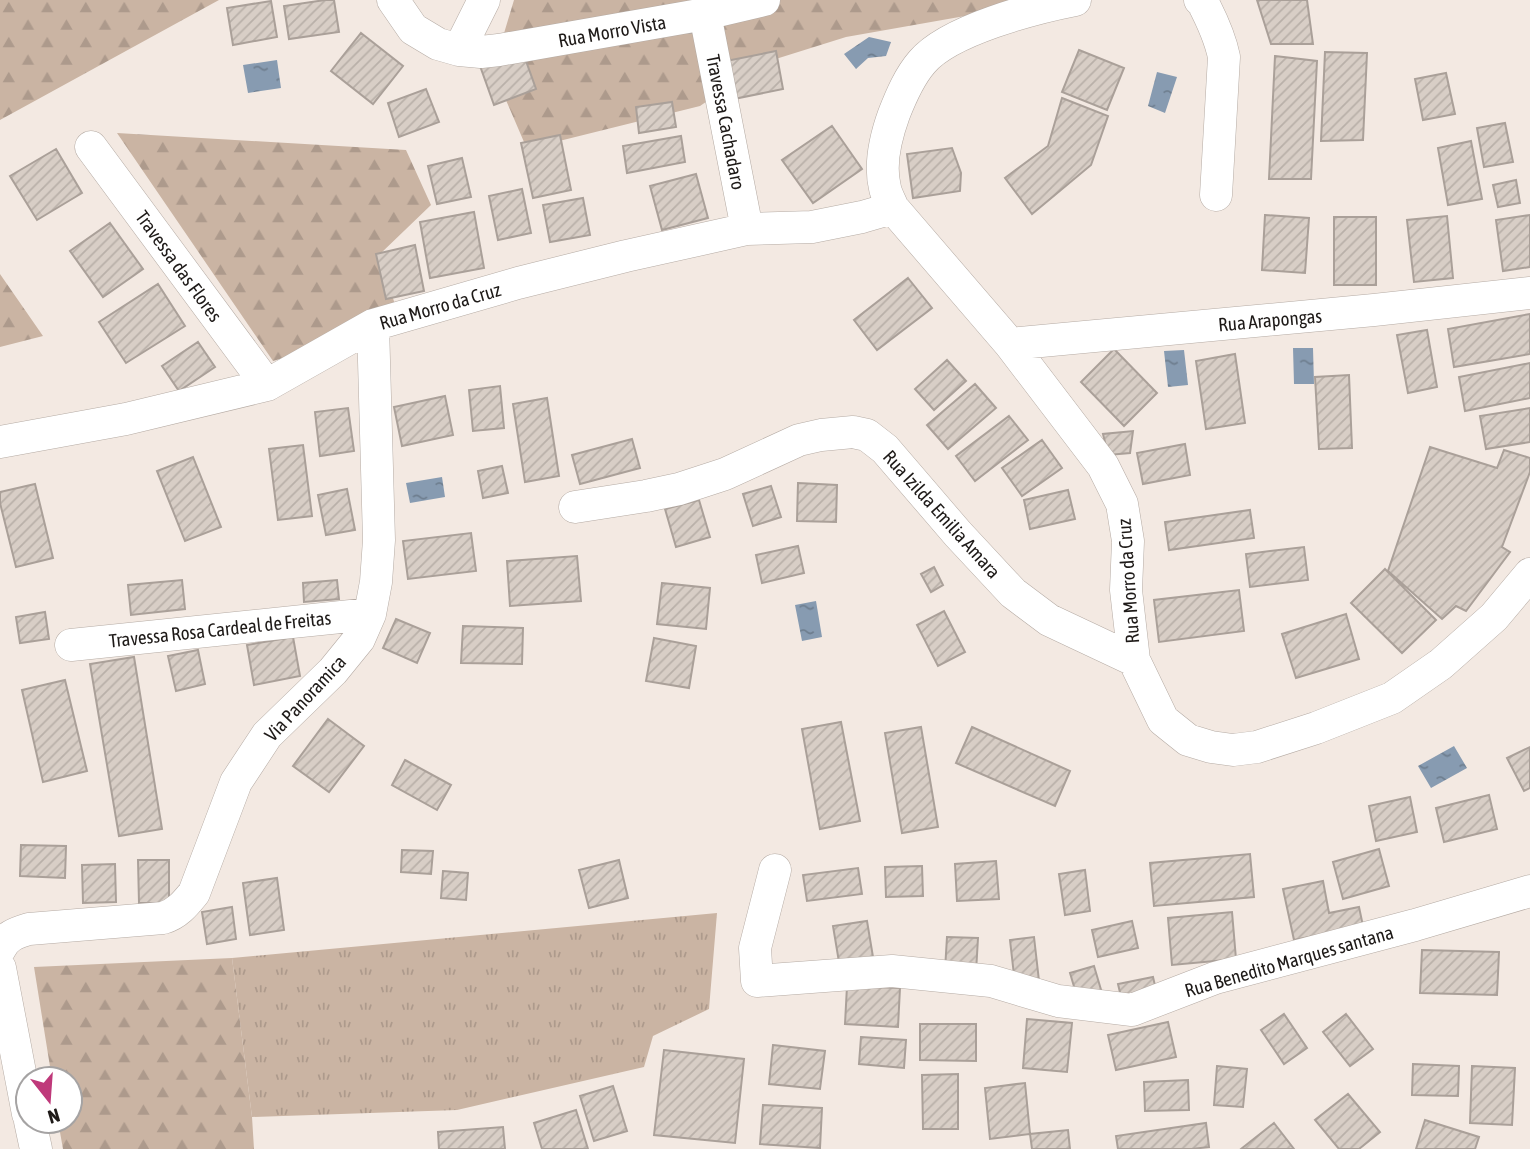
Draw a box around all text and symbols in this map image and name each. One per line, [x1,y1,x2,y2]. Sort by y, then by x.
street label: Rua Morro Vista [556,11,668,51]
street label: Travessa Cachadaro [702,53,750,192]
street label: Travessa das Flores [131,206,227,326]
street label: Rua Morro da Cruz [377,278,503,334]
street label: Rua Arapongas [1217,304,1323,335]
street label: Rua Izilda Emilia Amara [879,446,1005,582]
street label: Rua Morro da Cruz [1113,518,1143,644]
street label: Travessa Rosa Cardeal de Freitas [108,606,332,652]
street label: Via Panoramica [260,651,350,745]
street label: Rua Benedito Marques santana [1182,921,1396,1001]
north arrow [14,1065,84,1135]
text: N [45,1104,63,1128]

